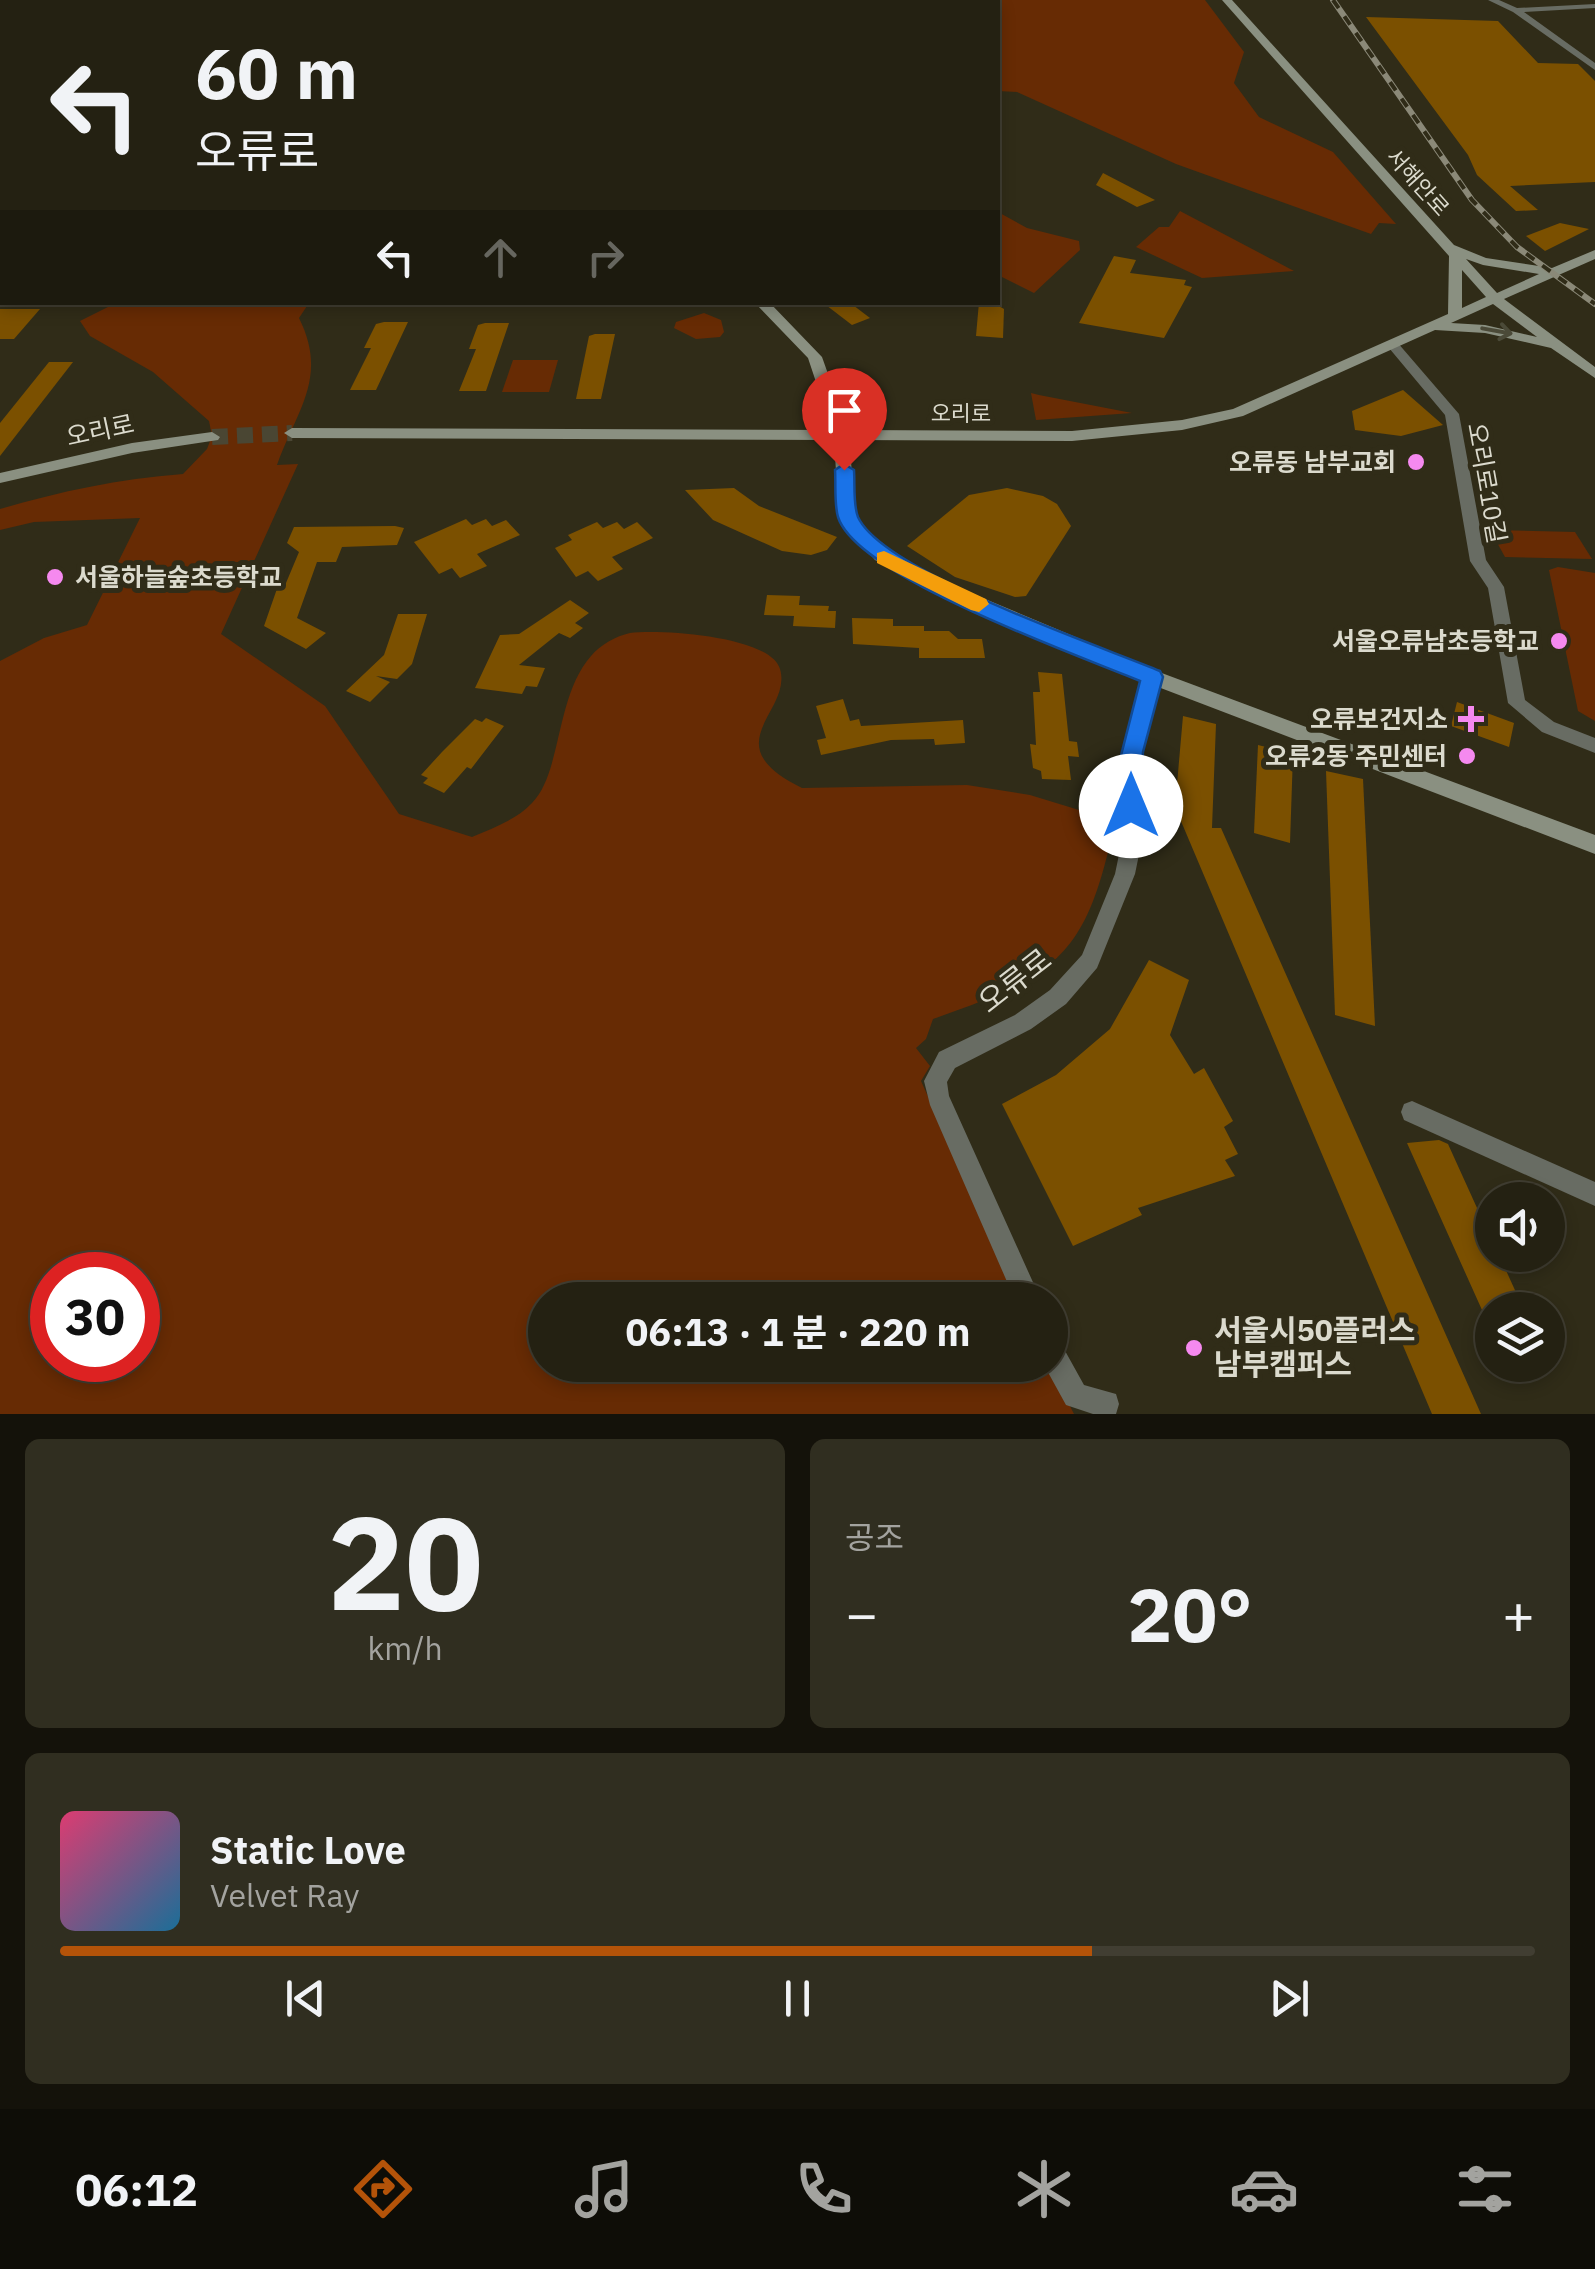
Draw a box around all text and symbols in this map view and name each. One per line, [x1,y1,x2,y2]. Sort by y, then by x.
text: 60 m [195,27,358,118]
icon: left [30,40,160,170]
text: 오류로 [195,121,319,179]
street label: 서해안로 [1381,142,1456,221]
icon: left [368,230,423,285]
icon: ahead [473,230,528,285]
icon: right [578,230,633,285]
one-way arrow [1481,322,1513,341]
pin [802,368,887,471]
icon: arrive [817,383,872,438]
street label: 오리로 [931,398,991,427]
street label: 오리로 [63,406,137,453]
street label: 오리로10길 [1461,420,1514,546]
place label: 오류동 남부교회 [1229,445,1396,478]
marker: 오류동 남부교회 [1405,451,1427,473]
place label: 서울하늘숲초등학교 [75,560,282,593]
marker: 서울하늘숲초등학교 [44,566,66,588]
place label: 서울오류남초등학교 [1332,624,1539,657]
marker: 서울오류남초등학교 [1548,630,1570,652]
place label: 오류보건지소 [1310,702,1448,735]
marker: 오류보건지소 [1458,706,1484,732]
place label: 오류2동 주민센터 [1265,739,1447,772]
marker: 오류2동 주민센터 [1456,745,1478,767]
position arrow [1079,754,1183,858]
street label: 오류로 [969,939,1059,1021]
map controls [1475,1182,1565,1382]
button: sound [1475,1182,1565,1272]
speed limit sign: 30 [30,1252,160,1382]
button: layers [1475,1292,1565,1382]
text: 06:13 · 1 분 · 220 m [626,1307,970,1356]
place label: 서울시50플러스 남부캠퍼스 [1214,1310,1416,1383]
marker: 서울시50플러스 남부캠퍼스 [1183,1337,1205,1359]
text: 20 [327,1477,483,1646]
text: 공조 [845,1516,904,1558]
text: 20° [1127,1565,1253,1663]
text: − [845,1578,878,1649]
text: + [1502,1578,1535,1649]
text: km/h [367,1627,443,1669]
text: Static Love [210,1825,406,1874]
text: Velvet Ray [210,1874,359,1916]
icon: previous [278,1971,333,2026]
icon: pause [770,1971,825,2026]
icon: next [1262,1971,1317,2026]
icon: directions [348,2154,418,2224]
icon: music [569,2154,639,2224]
icon: phone [789,2154,859,2224]
icon: climate [1009,2154,1079,2224]
icon: car [1229,2154,1299,2224]
icon: filters [1450,2154,1520,2224]
text: 06:12 [75,2160,198,2218]

